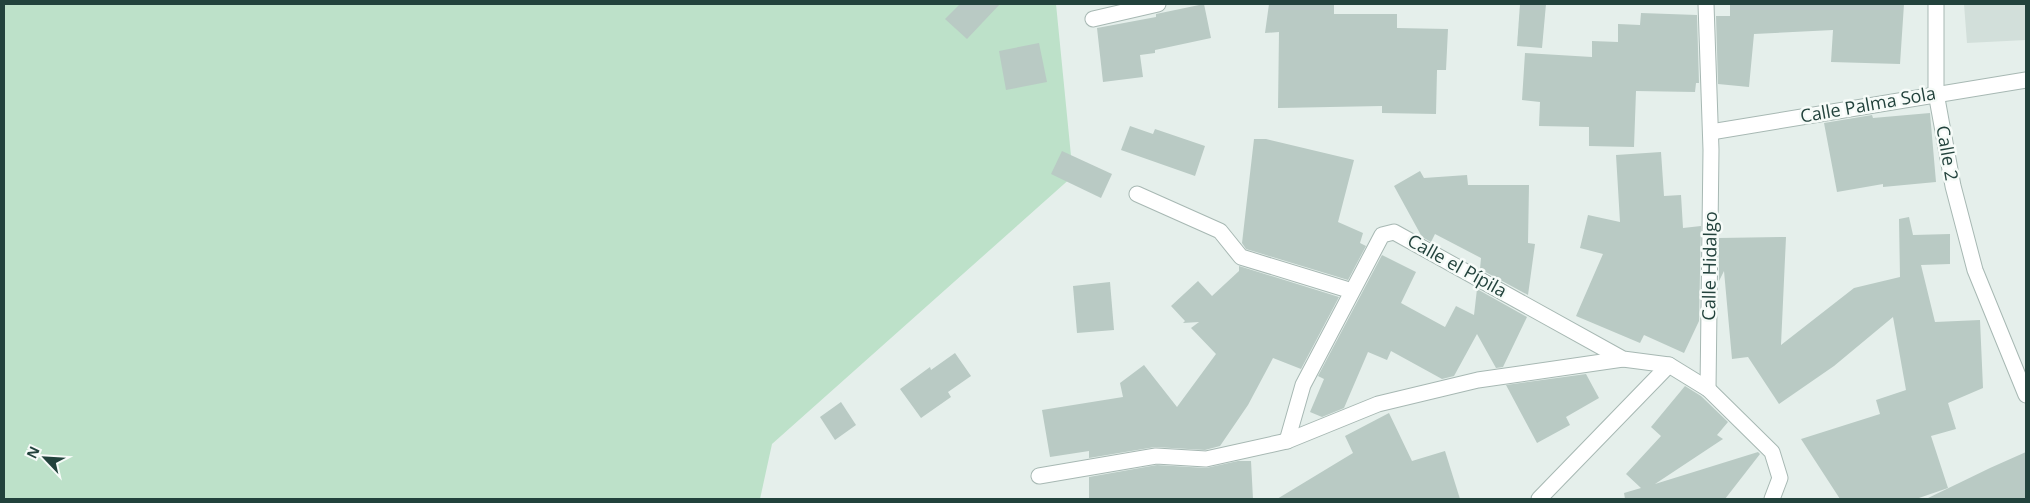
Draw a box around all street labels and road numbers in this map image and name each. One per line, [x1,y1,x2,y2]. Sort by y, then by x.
street label: Calle Palma Sola [1798,80,1937,128]
street label: Calle 2 [1931,123,1965,182]
street label: Calle Hidalgo [1696,211,1722,321]
street label: Calle el Pípila [1404,228,1511,302]

